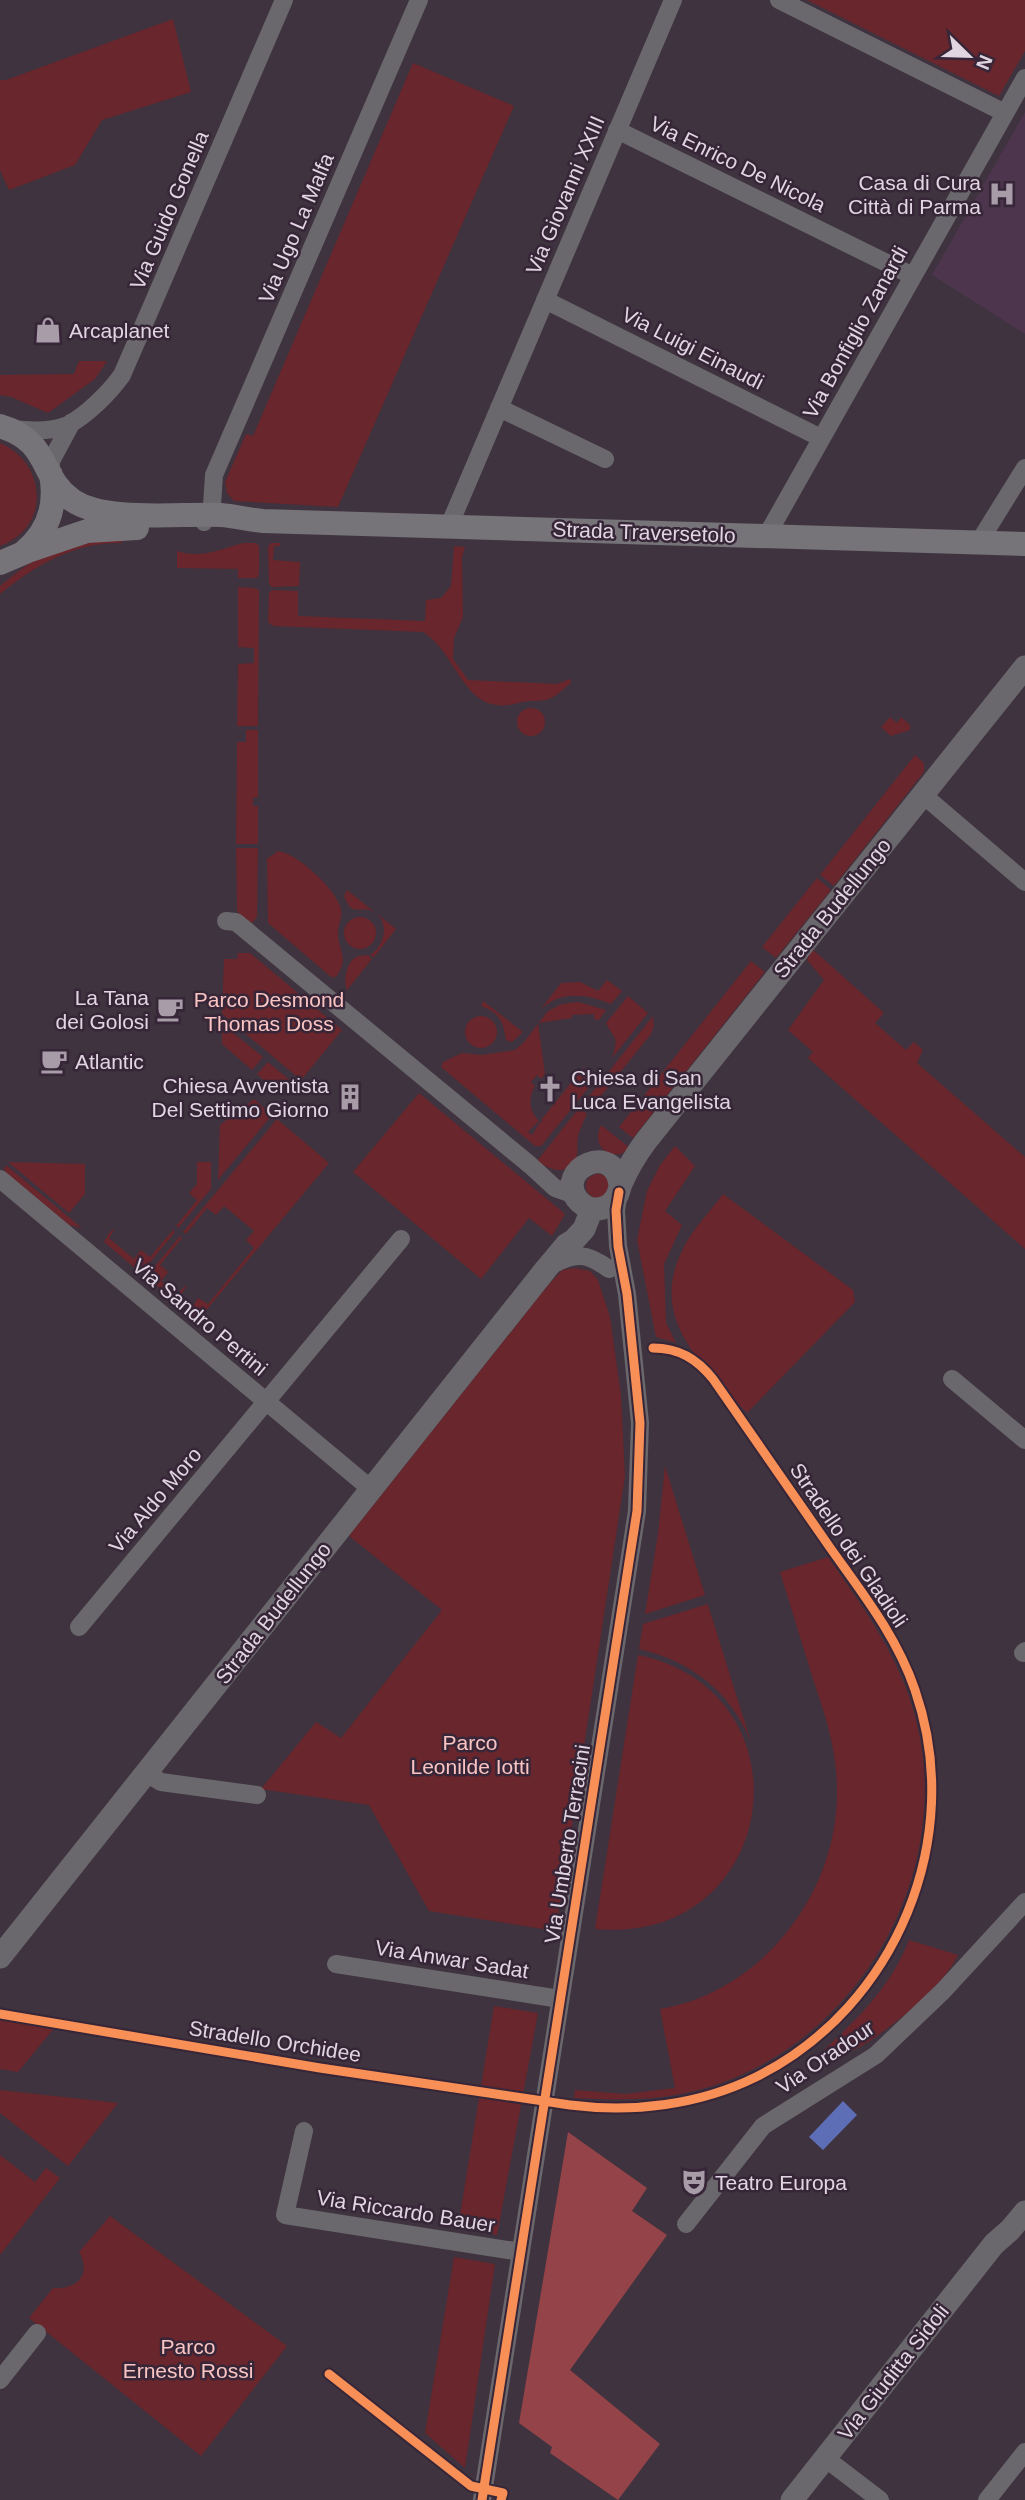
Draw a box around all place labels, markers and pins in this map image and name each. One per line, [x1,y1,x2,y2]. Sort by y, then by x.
place label: Casa di Cura Città di Parma [848,171,981,218]
hospital icon: Casa di Cura Città di Parma [987,179,1017,209]
shop icon: Arcaplanet [33,315,63,345]
place label: Arcaplanet [69,319,170,342]
place label: La Tana dei Golosi [56,986,149,1033]
cafe icon: La Tana dei Golosi [155,994,185,1024]
cafe icon: Atlantic [39,1046,69,1076]
place label: Atlantic [75,1050,144,1073]
place label: Chiesa di San Luca Evangelista [571,1066,731,1113]
place label: Chiesa Avventista Del Settimo Giorno [152,1074,329,1121]
church icon: Chiesa di San Luca Evangelista [535,1074,565,1104]
building icon: Chiesa Avventista Del Settimo Giorno [335,1082,365,1112]
theatre icon: Teatro Europa [679,2167,709,2197]
place label: Teatro Europa [715,2171,847,2194]

